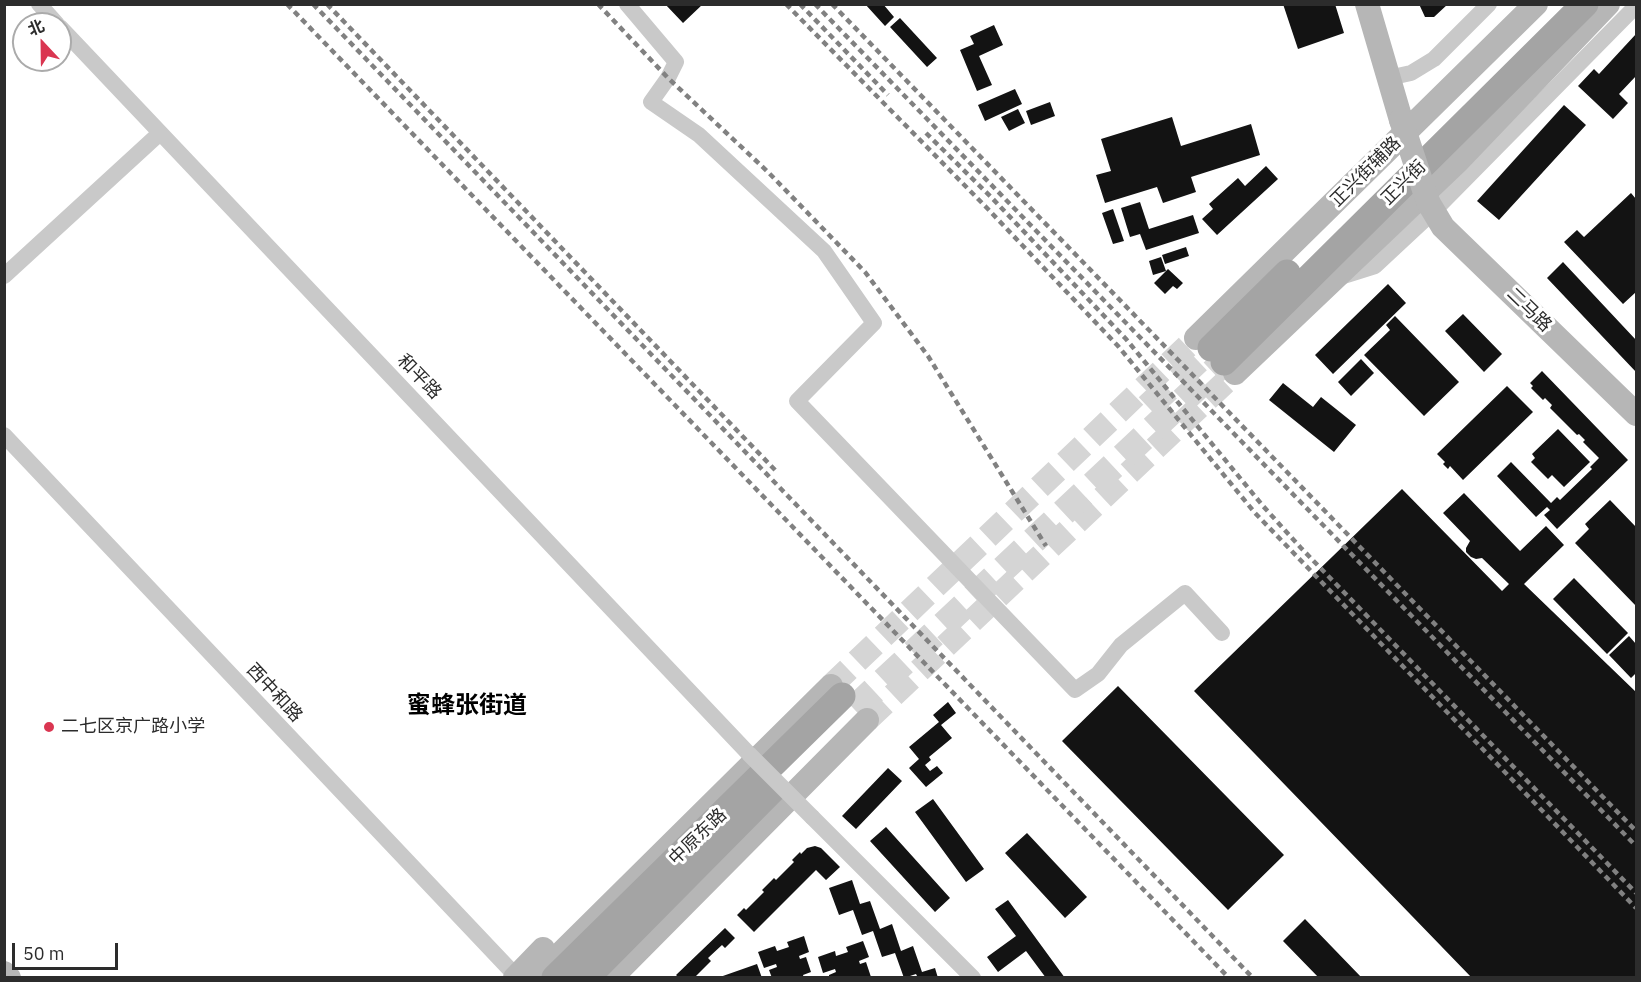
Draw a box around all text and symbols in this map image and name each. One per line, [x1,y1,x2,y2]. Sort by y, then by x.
north arrow [12,12,72,72]
text: 北 [25,15,47,39]
street label: 正兴街辅路 [1327,133,1405,211]
street label: 正兴街 [1377,156,1431,210]
street label: 二马路 [1502,283,1556,337]
street label: 和平路 [392,350,446,404]
street label: 西中和路 [242,659,306,727]
district label: 蜜蜂张街道 [407,692,527,720]
place label: 二七区京广路小学 [61,716,205,738]
marker: 二七区京广路小学 [42,720,56,734]
street label: 中原东路 [665,804,731,870]
scale bar [15,931,122,969]
text: 50 m [23,942,65,965]

